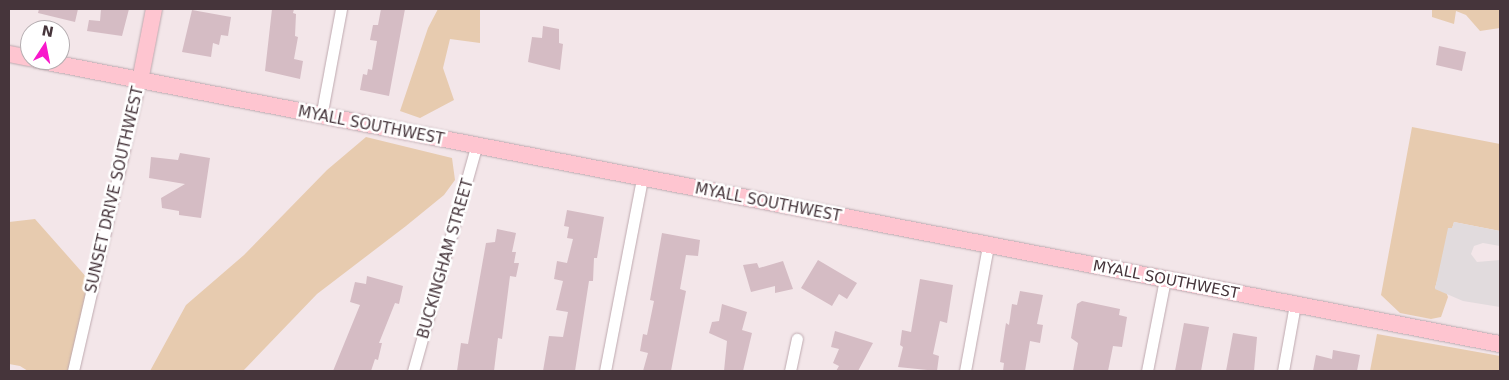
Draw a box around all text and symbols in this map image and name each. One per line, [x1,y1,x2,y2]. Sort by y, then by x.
north arrow [20,20,70,70]
text: N [40,22,55,40]
street label: SUNSET DRIVE SOUTHWEST [82,85,148,295]
street label: MYALL SOUTHWEST [296,103,446,149]
street label: BUCKINGHAM STREET [415,177,477,341]
street label: MYALL SOUTHWEST [693,180,843,226]
street label: MYALL SOUTHWEST [1091,257,1241,303]

